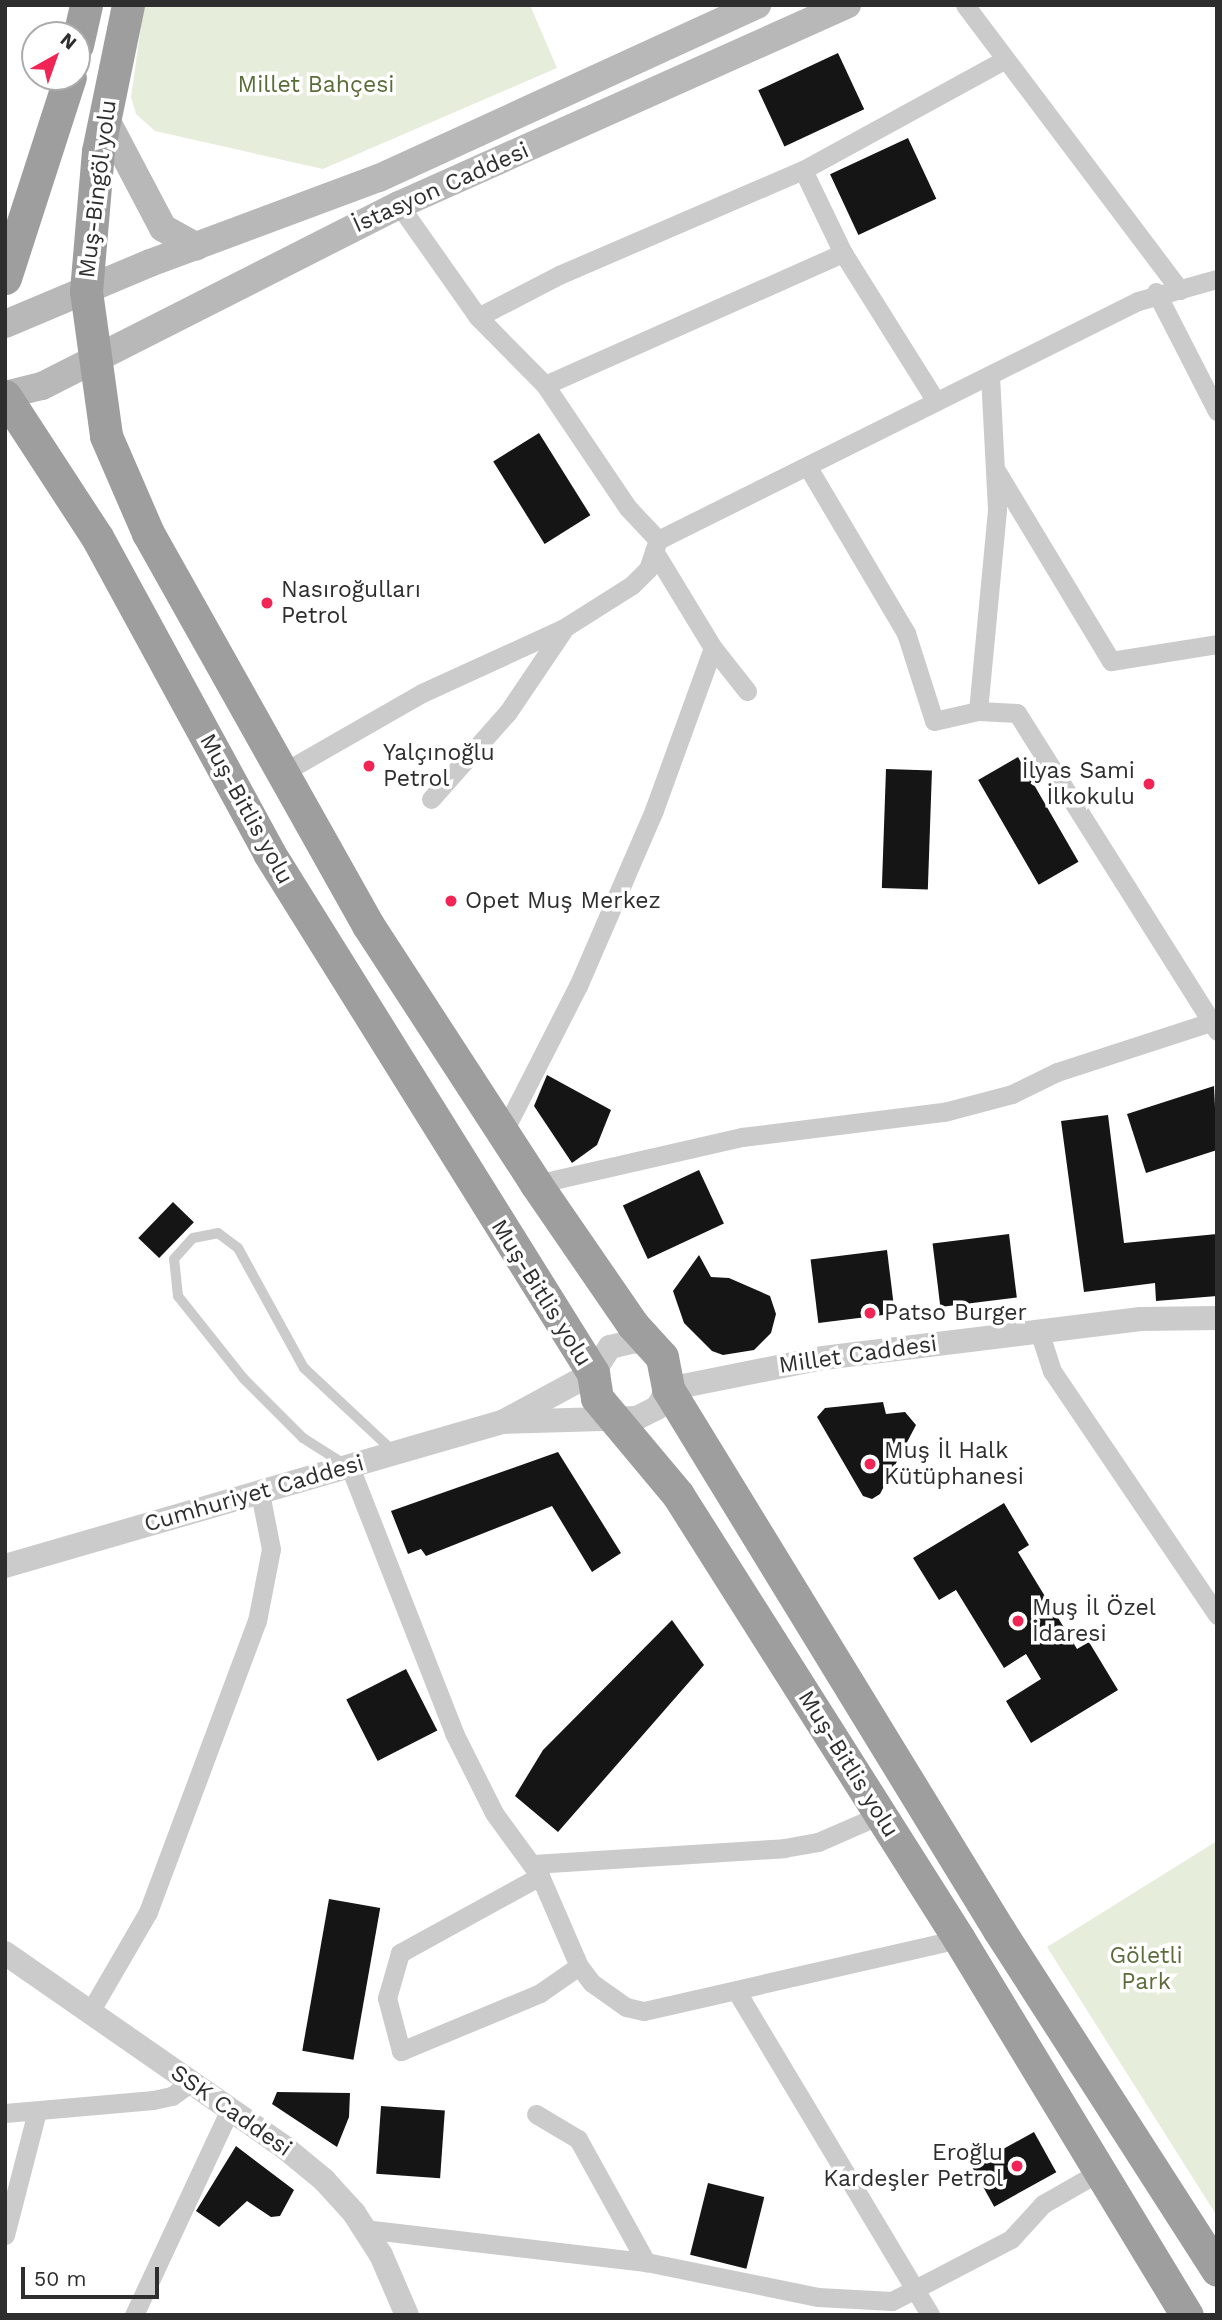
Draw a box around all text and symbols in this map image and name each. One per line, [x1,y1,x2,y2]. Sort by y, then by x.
north arrow [21,21,91,91]
text: N [56,28,81,54]
park label: Millet Bahçesi [238,71,394,99]
street label: Muş-Bingöl yolu [73,98,123,280]
street label: İstasyon Caddesi [349,137,533,239]
place label: Nasıroğulları Petrol [281,576,421,630]
marker: Nasıroğulları Petrol [259,595,275,611]
street label: Muş-Bitlis yolu [193,729,299,889]
place label: Yalçınoğlu Petrol [383,739,495,793]
place label: İlyas Sami İlkokulu [1022,757,1135,811]
marker: Yalçınoğlu Petrol [361,758,377,774]
marker: İlyas Sami İlkokulu [1141,776,1157,792]
place label: Opet Muş Merkez [465,887,661,915]
marker: Opet Muş Merkez [443,893,459,909]
street label: Muş-Bitlis yolu [485,1214,597,1372]
place label: Patso Burger [884,1299,1027,1327]
marker: Patso Burger [862,1305,878,1321]
street label: Millet Caddesi [777,1330,939,1380]
place label: Muş İl Halk Kütüphanesi [884,1437,1024,1491]
street label: Cumhuriyet Caddesi [141,1449,367,1539]
marker: Muş İl Halk Kütüphanesi [862,1456,878,1472]
place label: Muş İl Özel İdaresi [1032,1594,1157,1648]
marker: Muş İl Özel İdaresi [1010,1613,1026,1629]
street label: Muş-Bitlis yolu [792,1685,904,1843]
park label: Göletli Park [1109,1942,1183,1996]
street label: SSK Caddesi [165,2059,297,2163]
place label: Eroğlu Kardeşler Petrol [823,2139,1003,2193]
marker: Eroğlu Kardeşler Petrol [1009,2158,1025,2174]
scale bar [24,2254,163,2298]
text: 50 m [34,2266,86,2291]

